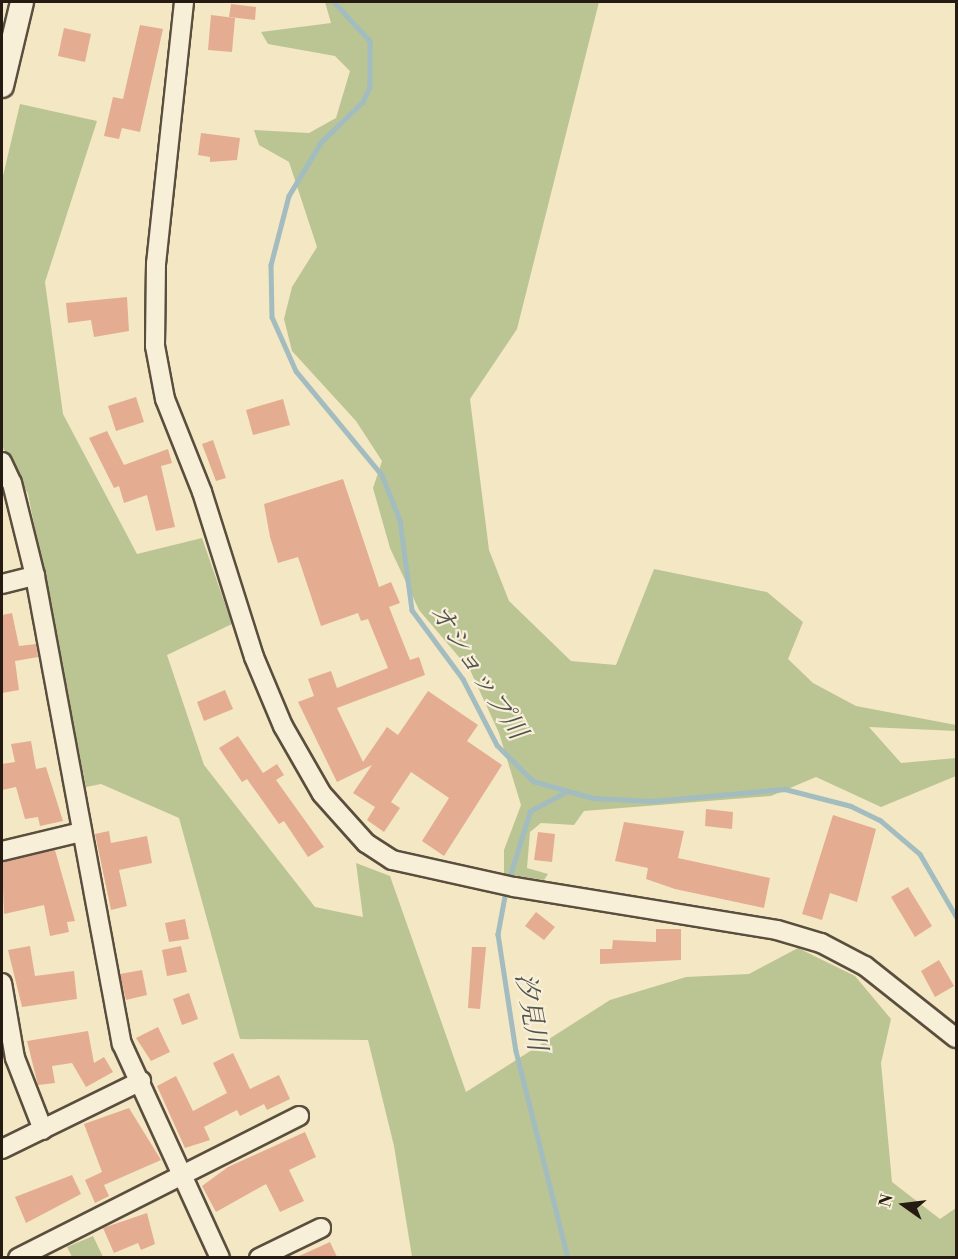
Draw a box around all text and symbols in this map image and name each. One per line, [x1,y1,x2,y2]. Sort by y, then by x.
water label: オショップ川 [421,598,533,746]
water label: 汐見川 [508,971,552,1053]
north arrow [874,1175,934,1235]
text: N [875,1192,898,1209]

